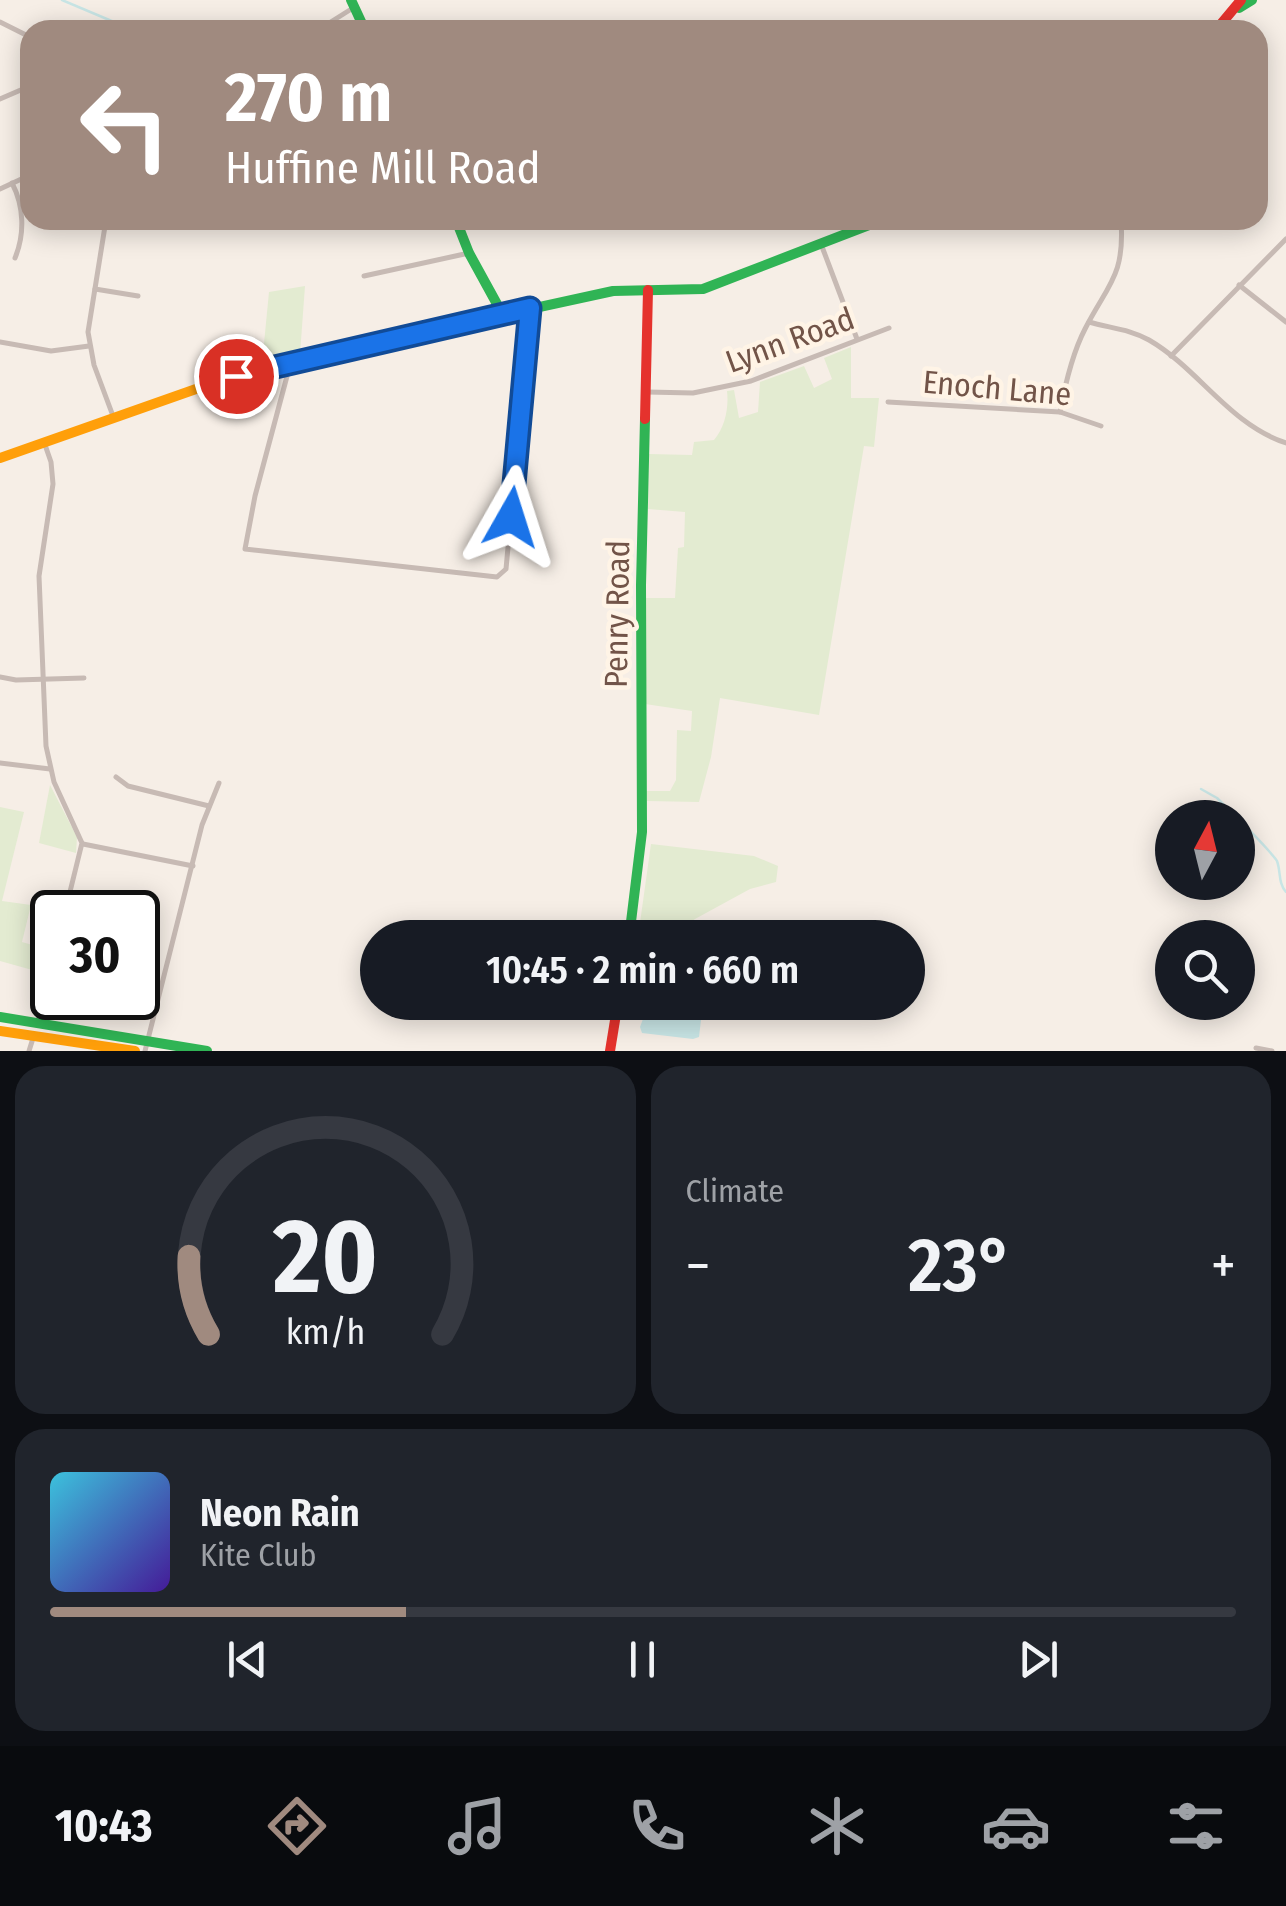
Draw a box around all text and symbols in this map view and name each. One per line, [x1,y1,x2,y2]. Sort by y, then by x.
text: 270 m [225,56,392,140]
icon: left [60,60,190,190]
text: Huffine Mill Road [225,141,541,195]
street label: Lynn Road [721,299,859,381]
pin [194,334,279,419]
icon: arrive [209,349,264,404]
street label: Enoch Lane [921,363,1073,413]
position arrow [459,465,563,569]
street label: Penry Road [597,540,637,688]
north arrow [1155,800,1255,900]
map controls [1155,800,1255,1020]
speed limit sign: 30 [30,890,160,1020]
button: search [1155,920,1255,1020]
text: 10:45 · 2 min · 660 m [486,947,799,993]
text: Climate [686,1172,784,1210]
text: 20 [272,1195,378,1320]
text: 23° [908,1221,1013,1311]
text: − [686,1233,710,1299]
text: + [1211,1233,1236,1299]
text: km/h [285,1311,365,1353]
text: Neon Rain [200,1490,360,1536]
text: Kite Club [200,1536,316,1574]
icon: previous [220,1632,275,1687]
icon: pause [615,1632,670,1687]
icon: next [1011,1632,1066,1687]
icon: directions [262,1791,332,1861]
icon: music [442,1791,512,1861]
icon: phone [622,1791,692,1861]
icon: climate [802,1791,872,1861]
icon: car [981,1791,1051,1861]
icon: filters [1161,1791,1231,1861]
text: 10:43 [55,1799,152,1853]

